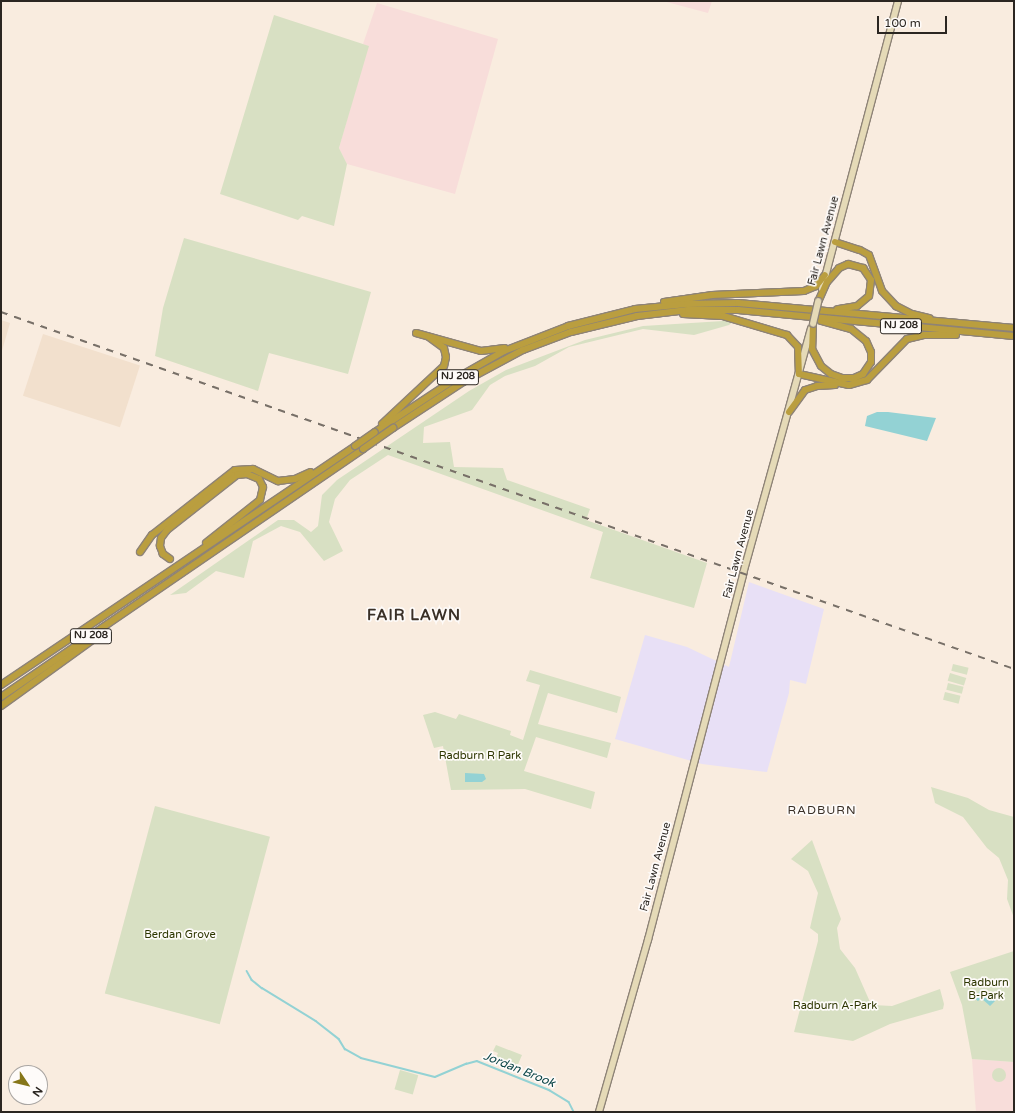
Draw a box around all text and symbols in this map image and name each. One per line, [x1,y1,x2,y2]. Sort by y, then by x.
scale bar [879,8,949,34]
text: 100 m [884,16,921,30]
street label: Fair Lawn Avenue [806,195,842,287]
road number: NJ 208 [879,318,923,334]
road number: NJ 208 [436,369,480,385]
street label: Fair Lawn Avenue [721,508,757,600]
district label: FAIR LAWN [367,607,461,625]
road number: NJ 208 [69,628,113,644]
park label: Radburn R Park [439,749,521,763]
district label: RADBURN [787,804,857,818]
street label: Fair Lawn Avenue [638,821,674,913]
park label: Berdan Grove [144,928,216,942]
park label: Radburn B-Park [963,977,1009,1003]
park label: Radburn A-Park [793,999,877,1013]
water label: Jordan Brook [481,1049,557,1091]
north arrow [8,1065,48,1105]
text: N [30,1084,45,1099]

